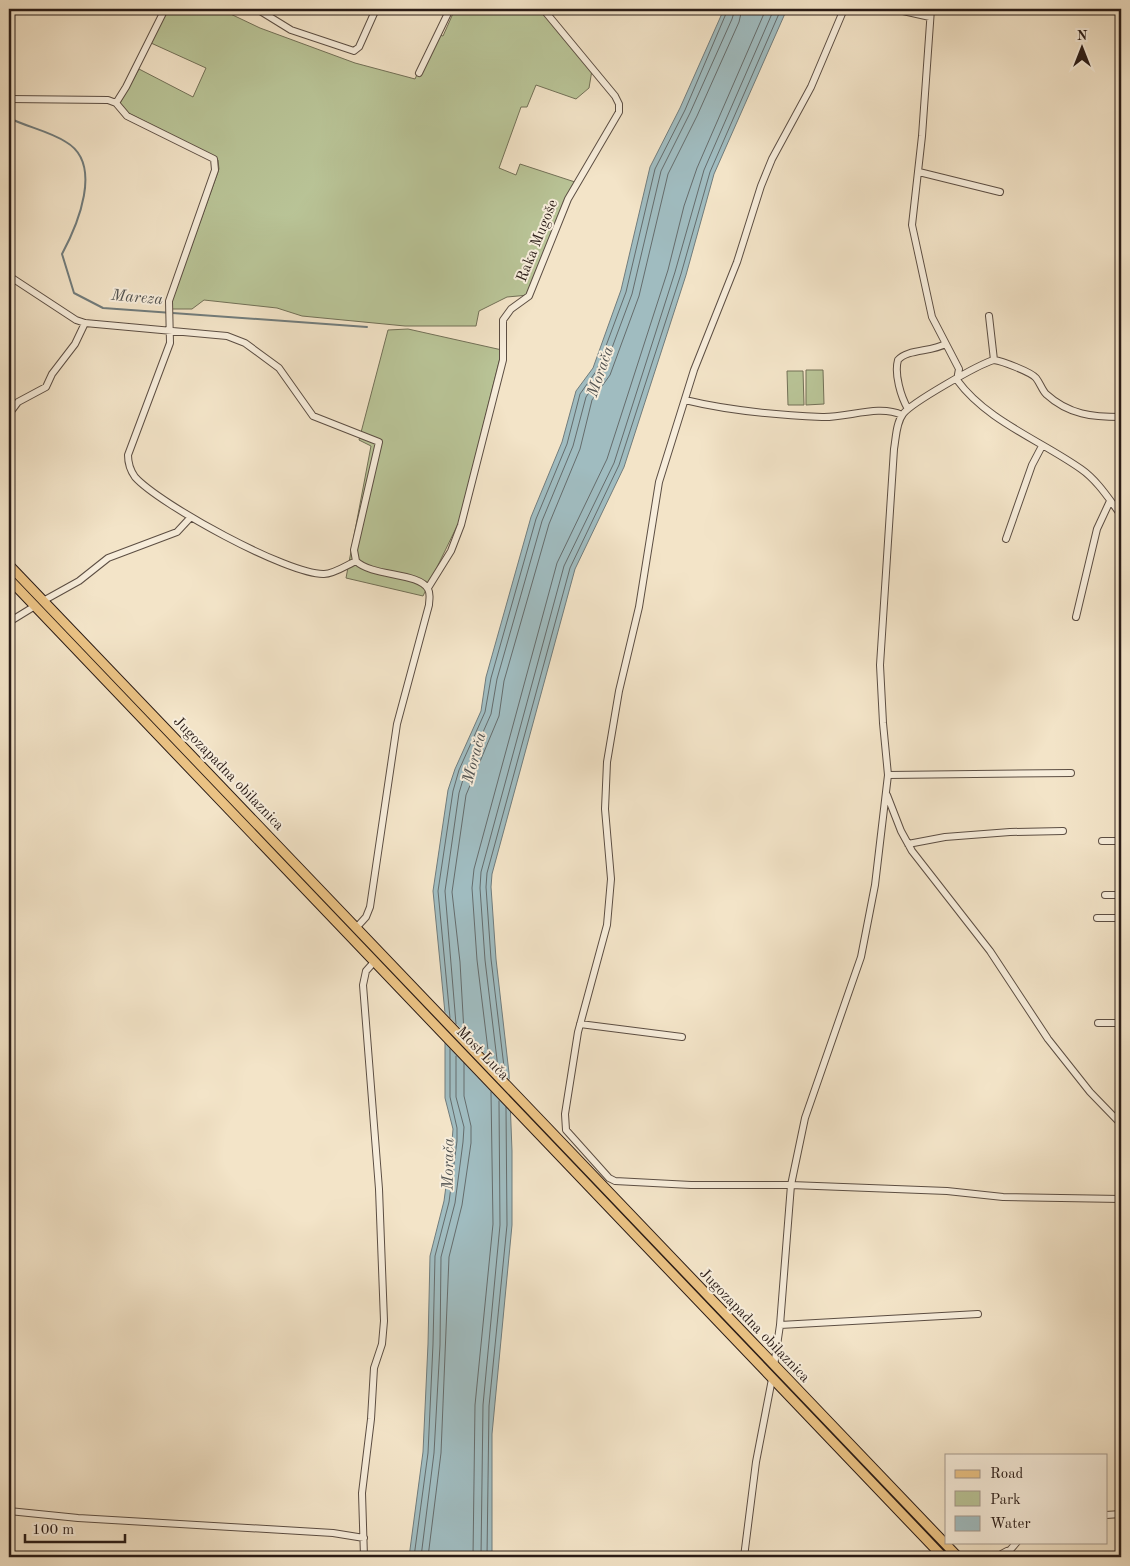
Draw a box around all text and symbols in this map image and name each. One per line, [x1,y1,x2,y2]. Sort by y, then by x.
north arrow [1058,22,1108,72]
text: N [1077,29,1088,43]
street label: Raka Mugoše [515,198,561,284]
water label: Mareza [109,288,164,308]
water label: Morača [585,344,617,400]
street label: Jugozapadna obilaznica [170,714,286,834]
water label: Morača [460,730,490,786]
street label: Most Luča [453,1024,511,1084]
water label: Morača [441,1137,457,1191]
street label: Jugozapadna obilaznica [696,1266,812,1386]
legend [945,1454,1108,1544]
text: Road [990,1467,1024,1482]
text: Park [990,1493,1021,1508]
scale bar [25,1511,125,1543]
text: Water [990,1517,1031,1532]
text: 100 m [32,1523,74,1538]

